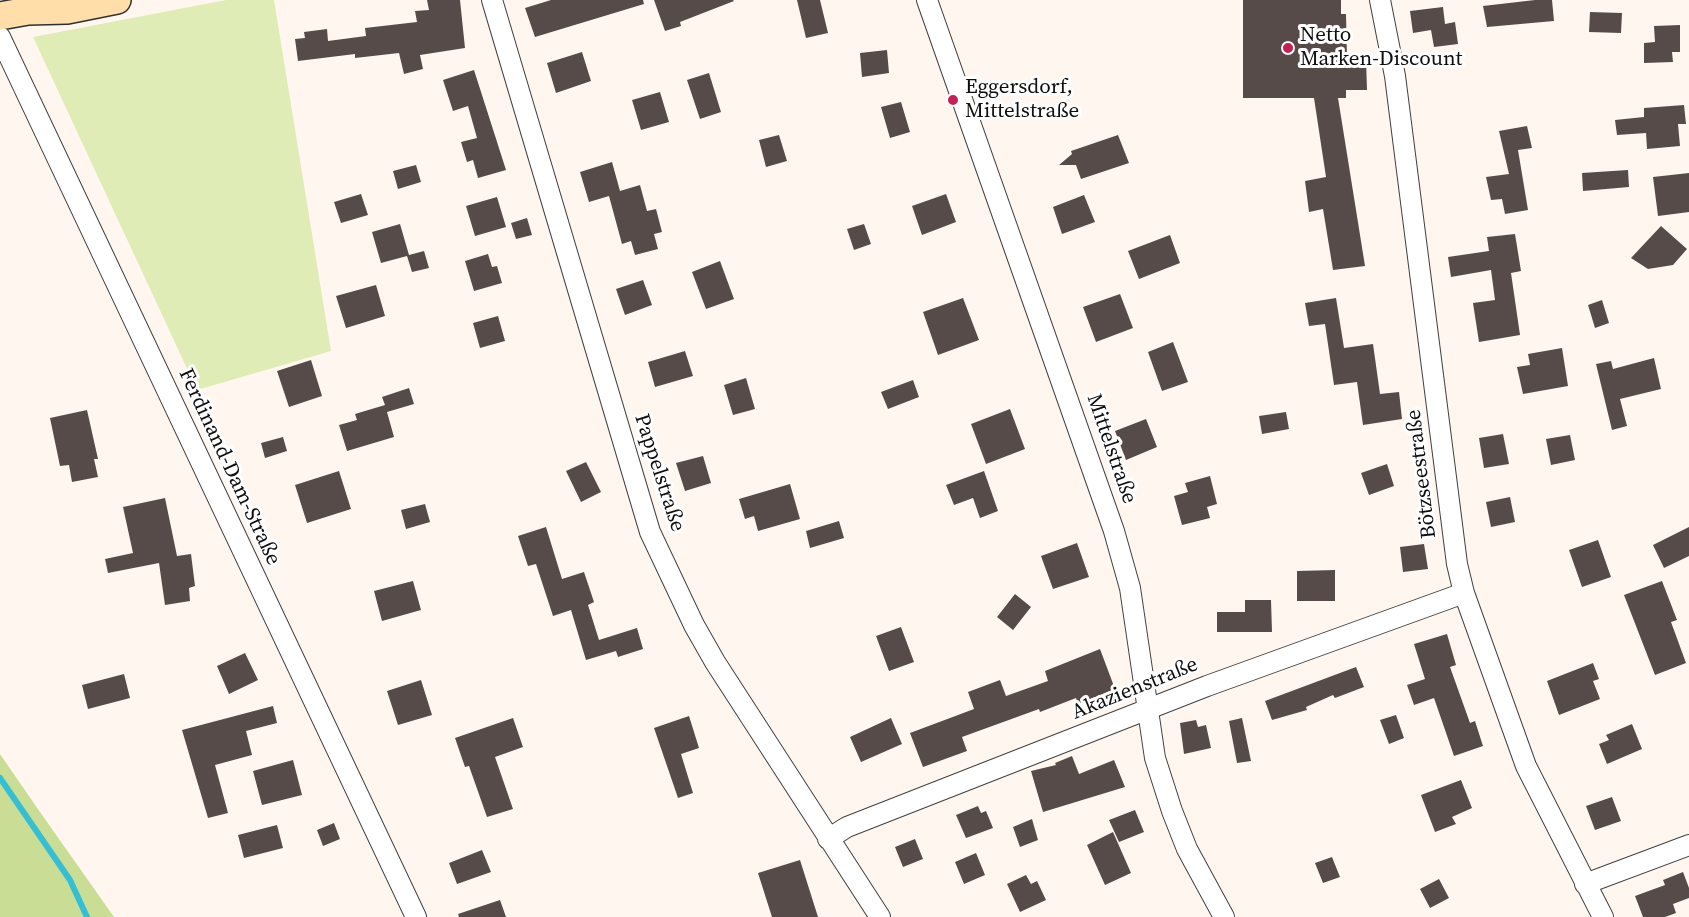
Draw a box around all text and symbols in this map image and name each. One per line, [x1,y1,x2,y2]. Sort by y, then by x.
place label: Netto Marken-Discount [1300,23,1462,73]
marker: Netto Marken-Discount [1281,41,1295,55]
place label: Eggersdorf, Mittelstraße [965,75,1079,125]
marker: Eggersdorf, Mittelstraße [946,93,960,107]
street label: Ferdinand-Dam-Straße [172,365,286,569]
street label: Mittelstraße [1080,391,1142,507]
street label: Bötzseestraße [1402,408,1442,540]
street label: Pappelstraße [628,411,690,535]
street label: Akazienstraße [1068,652,1202,726]

